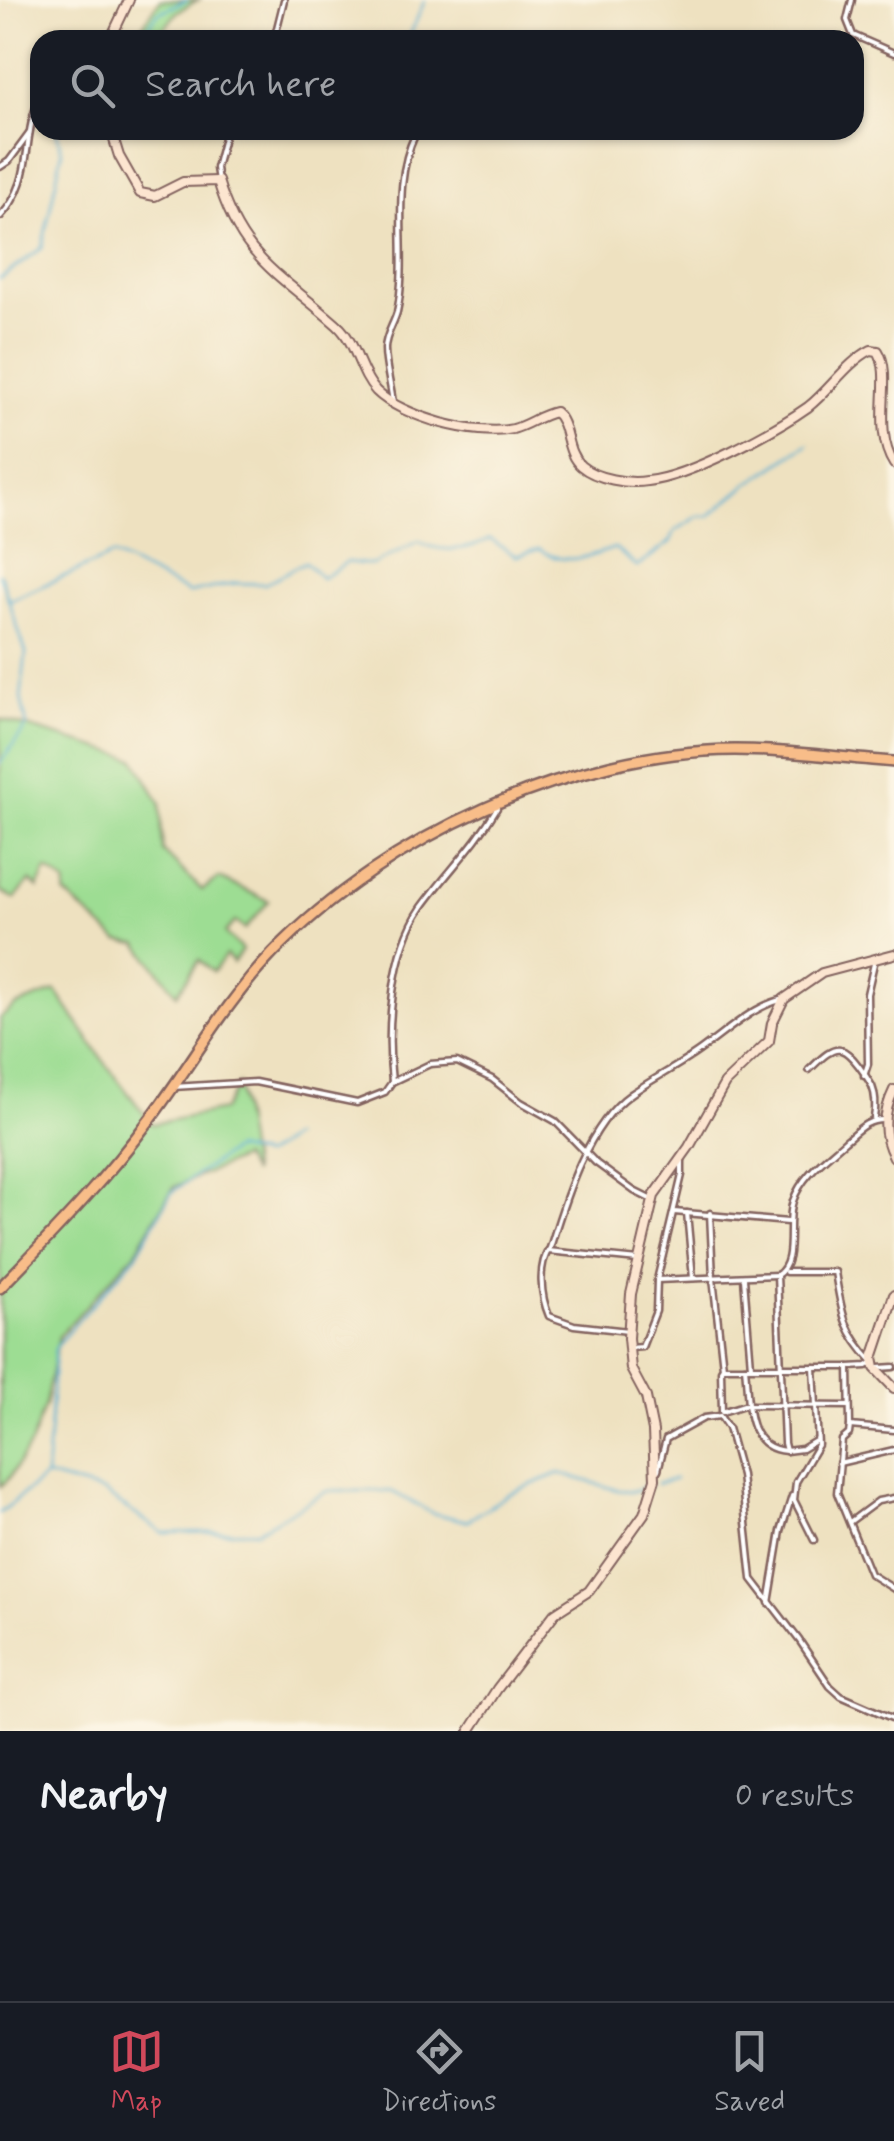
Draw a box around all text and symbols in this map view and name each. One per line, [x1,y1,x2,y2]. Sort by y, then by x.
search box [30,30,864,140]
icon: search [65,58,120,113]
text: Search here [145,61,336,110]
text: Nearby [40,1769,168,1824]
text: 0 results [735,1775,854,1817]
tab: Map [109,2024,164,2121]
tab: Directions [382,2024,497,2121]
tab: Saved [714,2024,785,2121]

